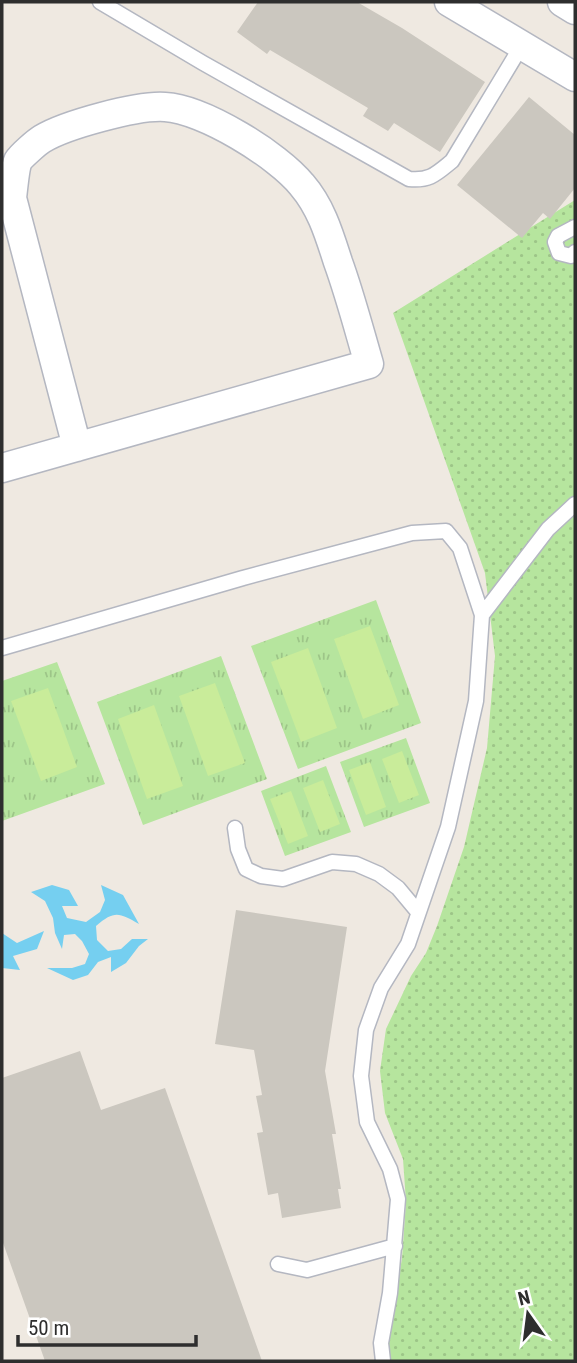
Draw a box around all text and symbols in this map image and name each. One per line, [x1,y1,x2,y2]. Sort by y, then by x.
north arrow [493,1279,563,1349]
text: N [516,1285,532,1311]
scale bar [18,1304,196,1348]
text: 50 m [28,1316,69,1340]

